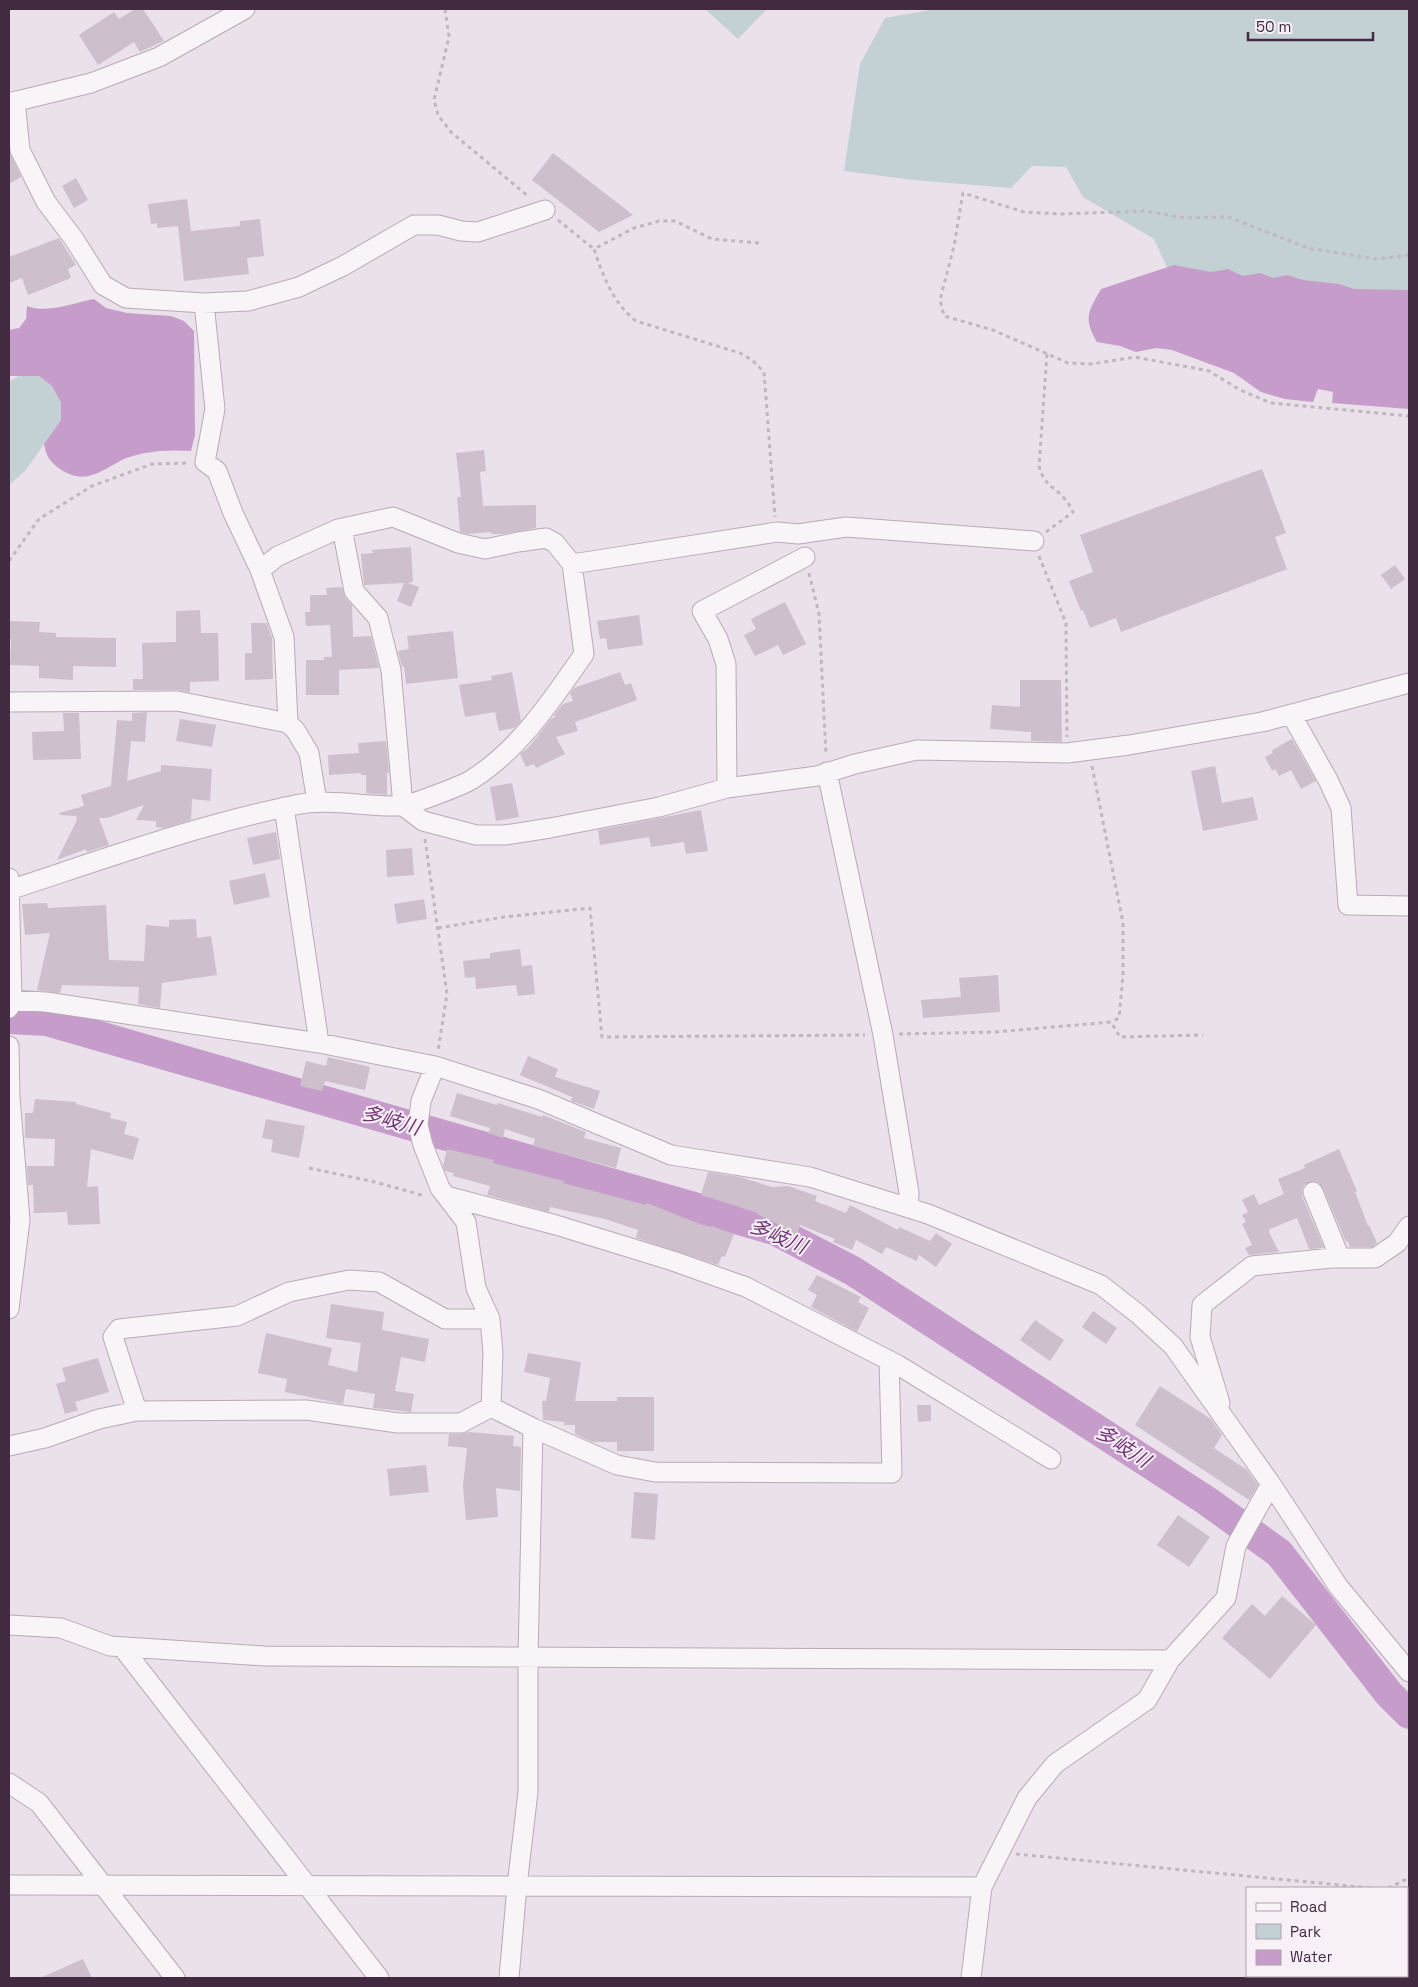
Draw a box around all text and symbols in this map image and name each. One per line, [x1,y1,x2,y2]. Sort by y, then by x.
scale bar [1248,10,1373,42]
text: 50 m [1256,17,1291,36]
water label: 多岐川 [359,1099,425,1141]
water label: 多岐川 [745,1212,813,1260]
water label: 多岐川 [1091,1419,1157,1474]
legend [1246,1887,1408,1977]
text: Road [1290,1897,1327,1916]
text: Park [1290,1922,1321,1941]
text: Water [1290,1947,1333,1966]

